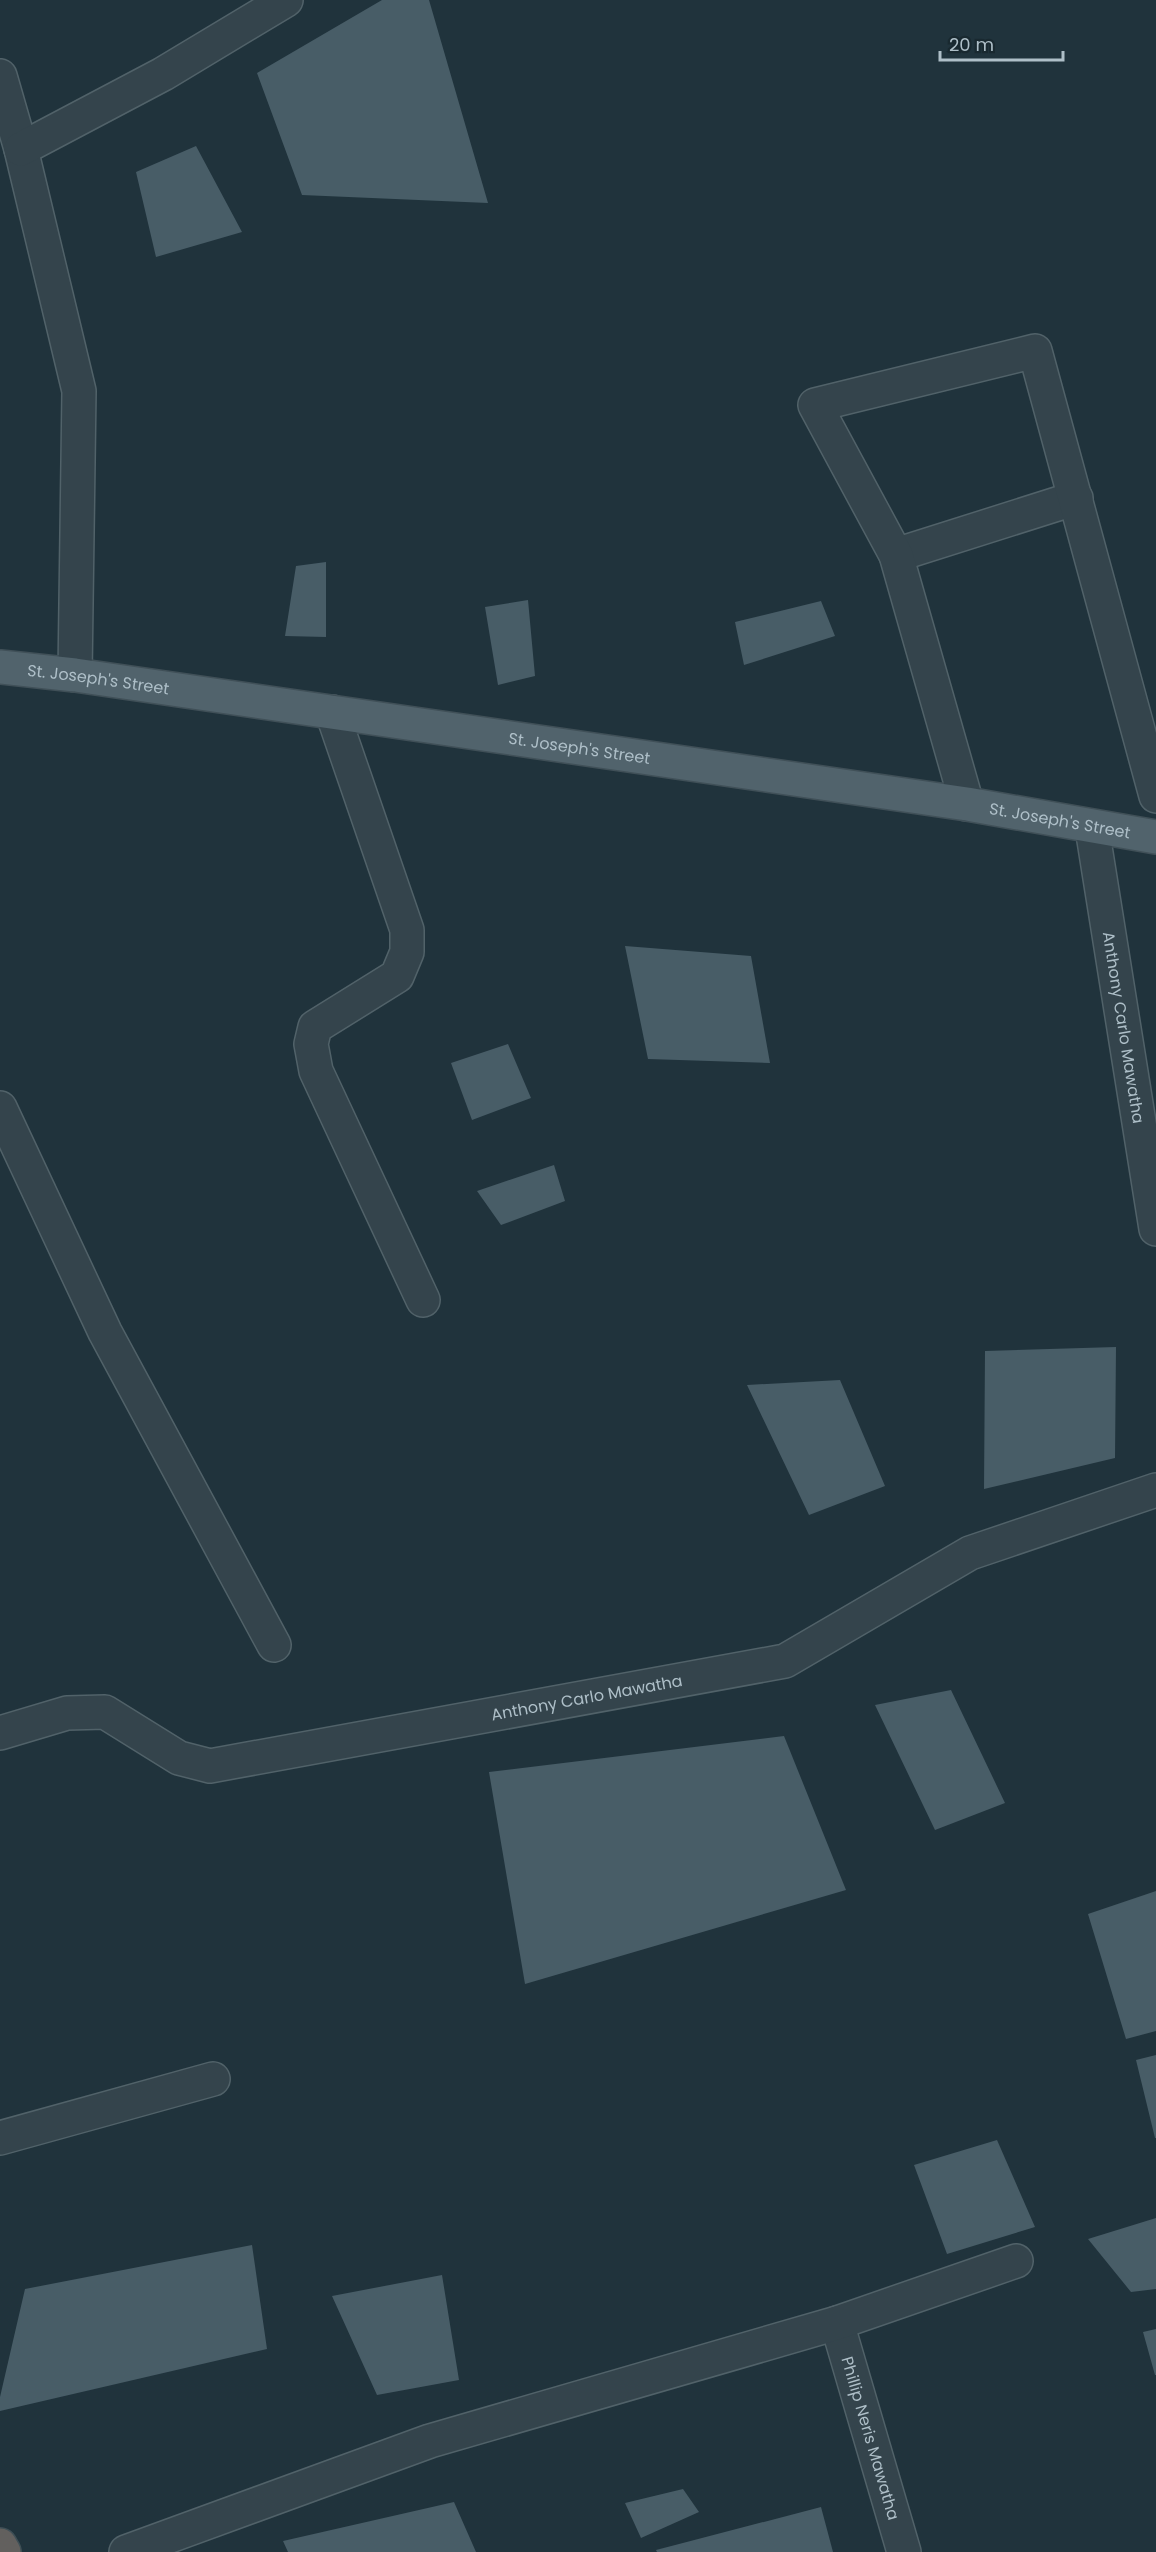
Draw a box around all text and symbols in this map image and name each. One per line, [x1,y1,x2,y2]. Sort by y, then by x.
scale bar [940,24,1063,62]
text: 20 m [949,32,994,57]
street label: St. Joseph's Street [26,658,171,700]
street label: St. Joseph's Street [507,726,652,770]
street label: St. Joseph's Street [987,797,1132,844]
street label: Anthony Carlo Mawatha [1097,930,1150,1125]
street label: Anthony Carlo Mawatha [489,1668,684,1726]
street label: Phillip Neris Mawatha [836,2354,906,2523]

